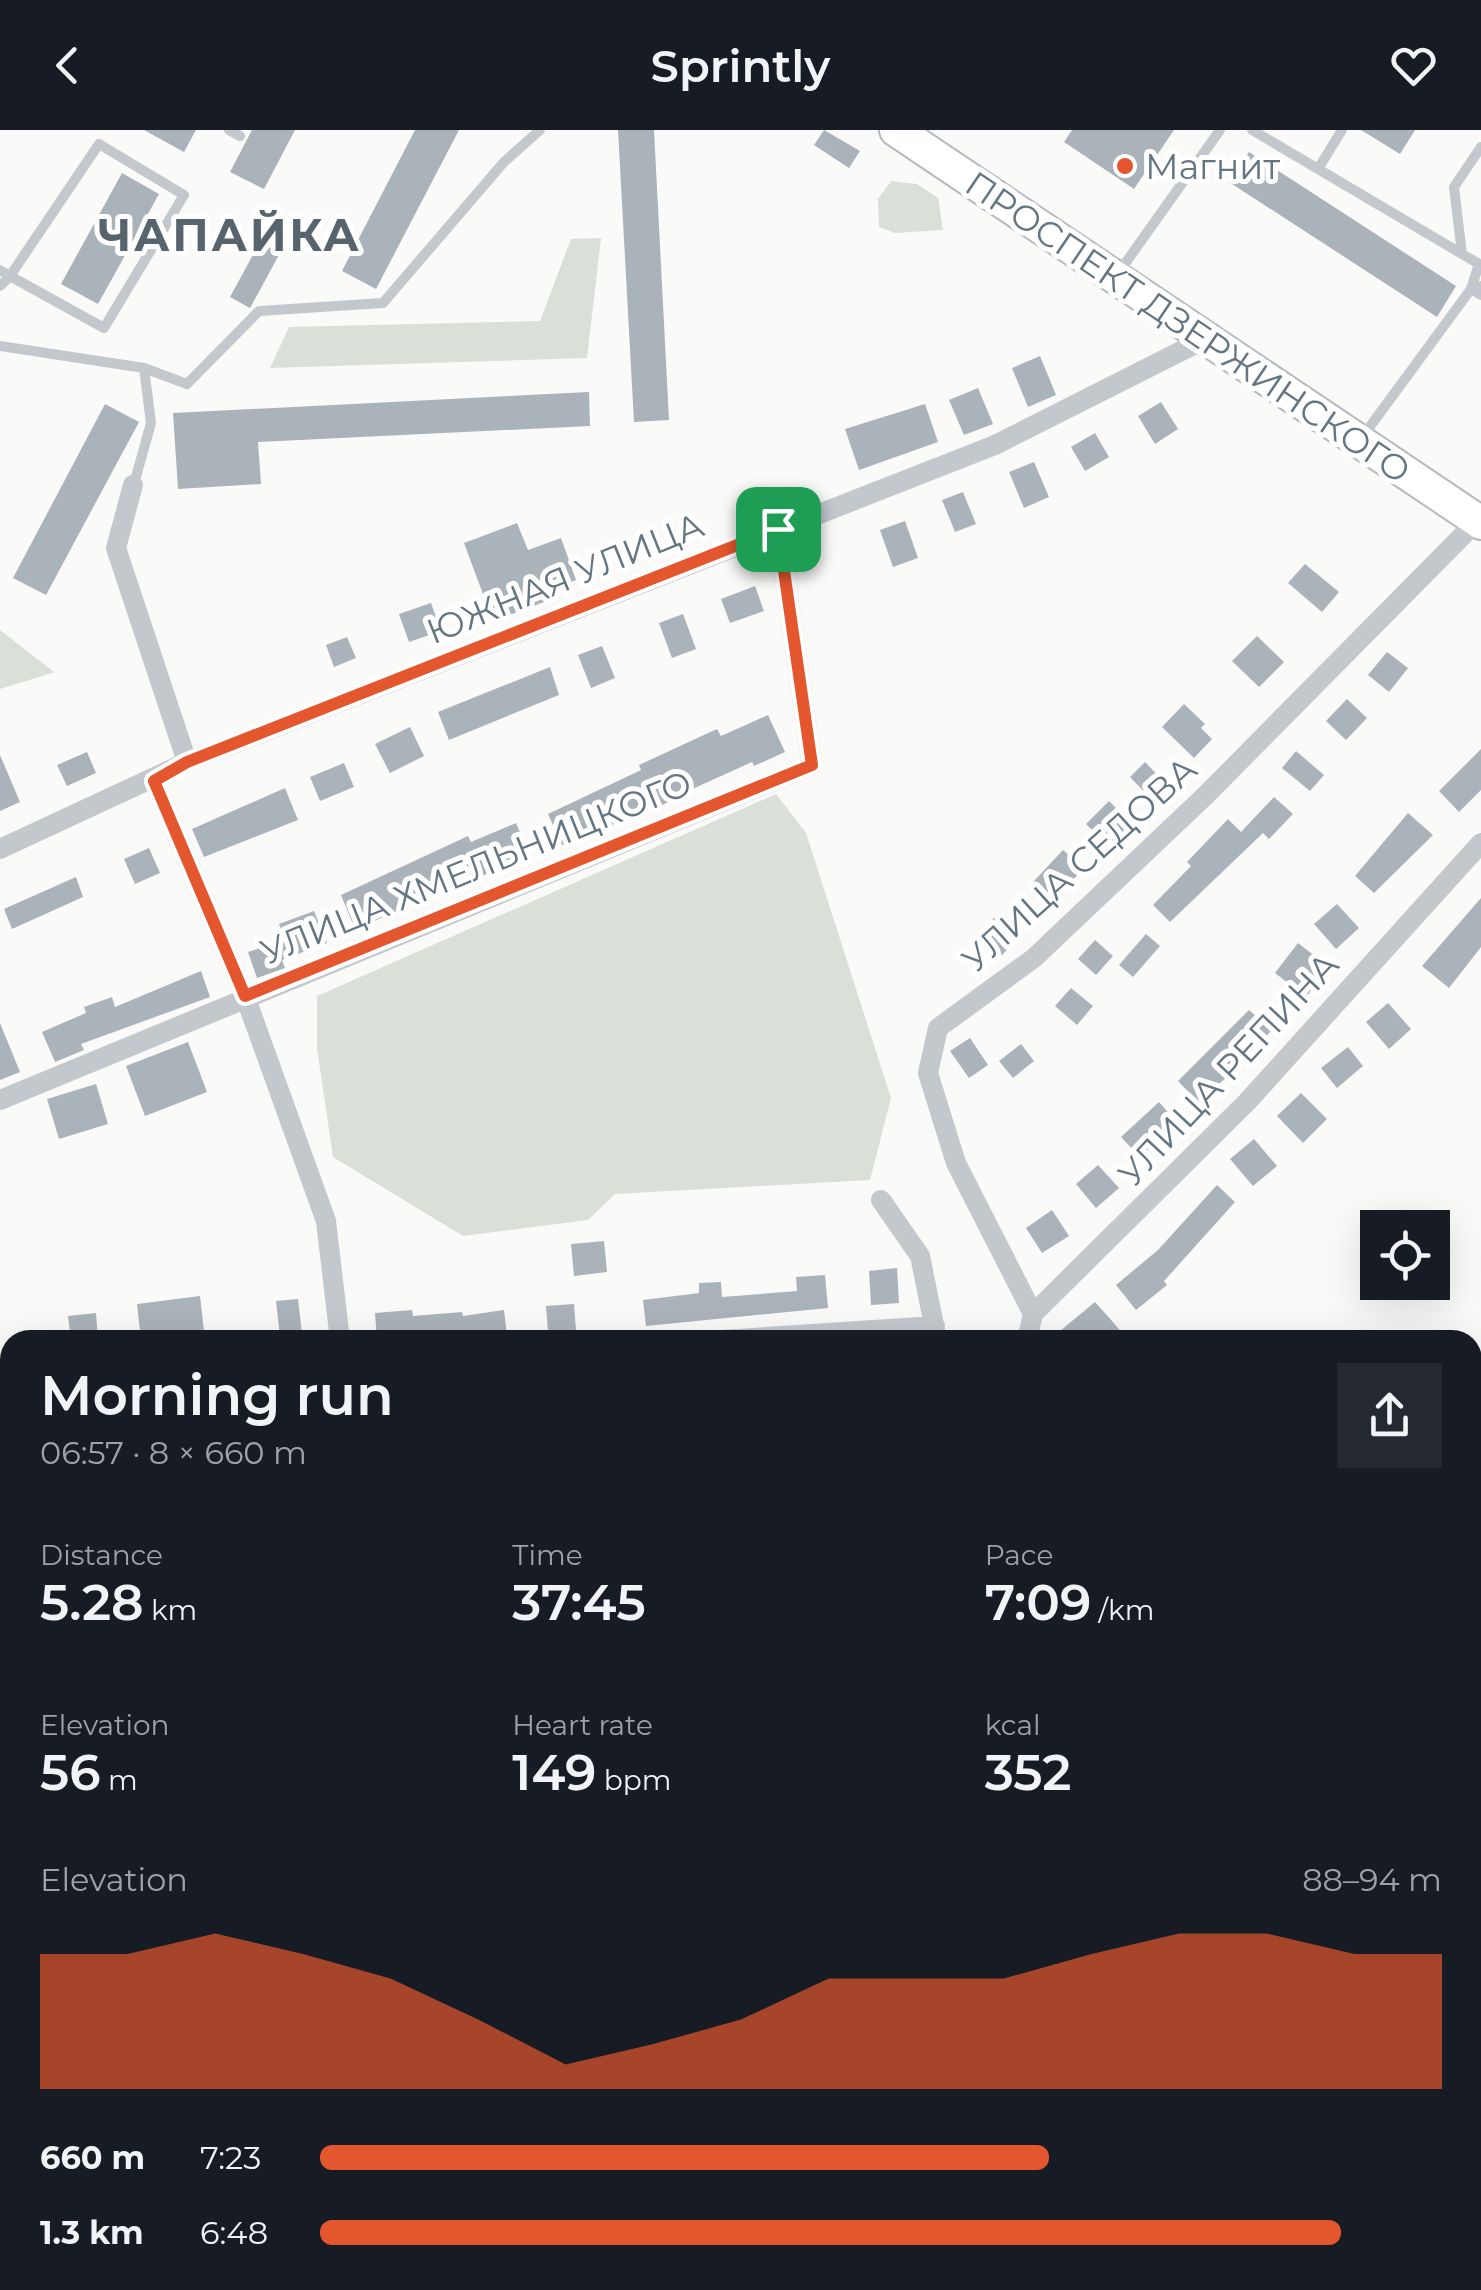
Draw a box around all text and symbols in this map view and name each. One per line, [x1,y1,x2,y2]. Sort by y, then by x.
icon: back [40,38,95,93]
text: Sprintly [651,38,830,93]
icon: heart [1386,38,1441,93]
place label: Магнит [1145,145,1280,188]
marker: Магнит [1114,155,1136,177]
street label: ПРОСПЕКТ ДЗЕРЖИНСКОГО [957,162,1419,492]
district label: ЧАПАЙКА [98,207,362,262]
pin [736,487,821,572]
icon: arrive [751,502,806,557]
street label: ЮЖНАЯ УЛИЦА [420,503,710,653]
street label: УЛИЦА СЕДОВА [953,747,1205,981]
street label: УЛИЦА ХМЕЛЬНИЦКОГО [254,761,698,973]
street label: УЛИЦА РЕПИНА [1109,943,1347,1195]
map controls [1360,1210,1450,1300]
button: locate [1360,1210,1450,1300]
text: Morning run [40,1362,394,1429]
button: share [1337,1363,1442,1468]
text: 06:57 · 8 × 660 m [40,1433,307,1472]
text: Distance [40,1538,163,1572]
text: Time [512,1538,583,1572]
text: Pace [985,1538,1053,1572]
text: 5.28 [40,1572,144,1633]
text: 37:45 [512,1572,646,1633]
text: 7:09 [985,1572,1091,1633]
text: km [144,1593,197,1627]
text: /km [1091,1593,1154,1627]
text: Elevation [40,1708,169,1742]
text: Heart rate [512,1708,653,1742]
text: kcal [985,1708,1041,1742]
text: 56 [40,1742,101,1803]
text: 149 [512,1742,596,1803]
text: 352 [985,1742,1071,1803]
text: m [101,1763,138,1797]
text: bpm [596,1763,671,1797]
text: Elevation [40,1860,188,1899]
text: 88–94 m [1302,1860,1442,1899]
text: 660 m [40,2138,145,2177]
text: 7:23 [200,2138,261,2177]
text: 1.3 km [40,2213,144,2252]
text: 6:48 [200,2213,268,2252]

